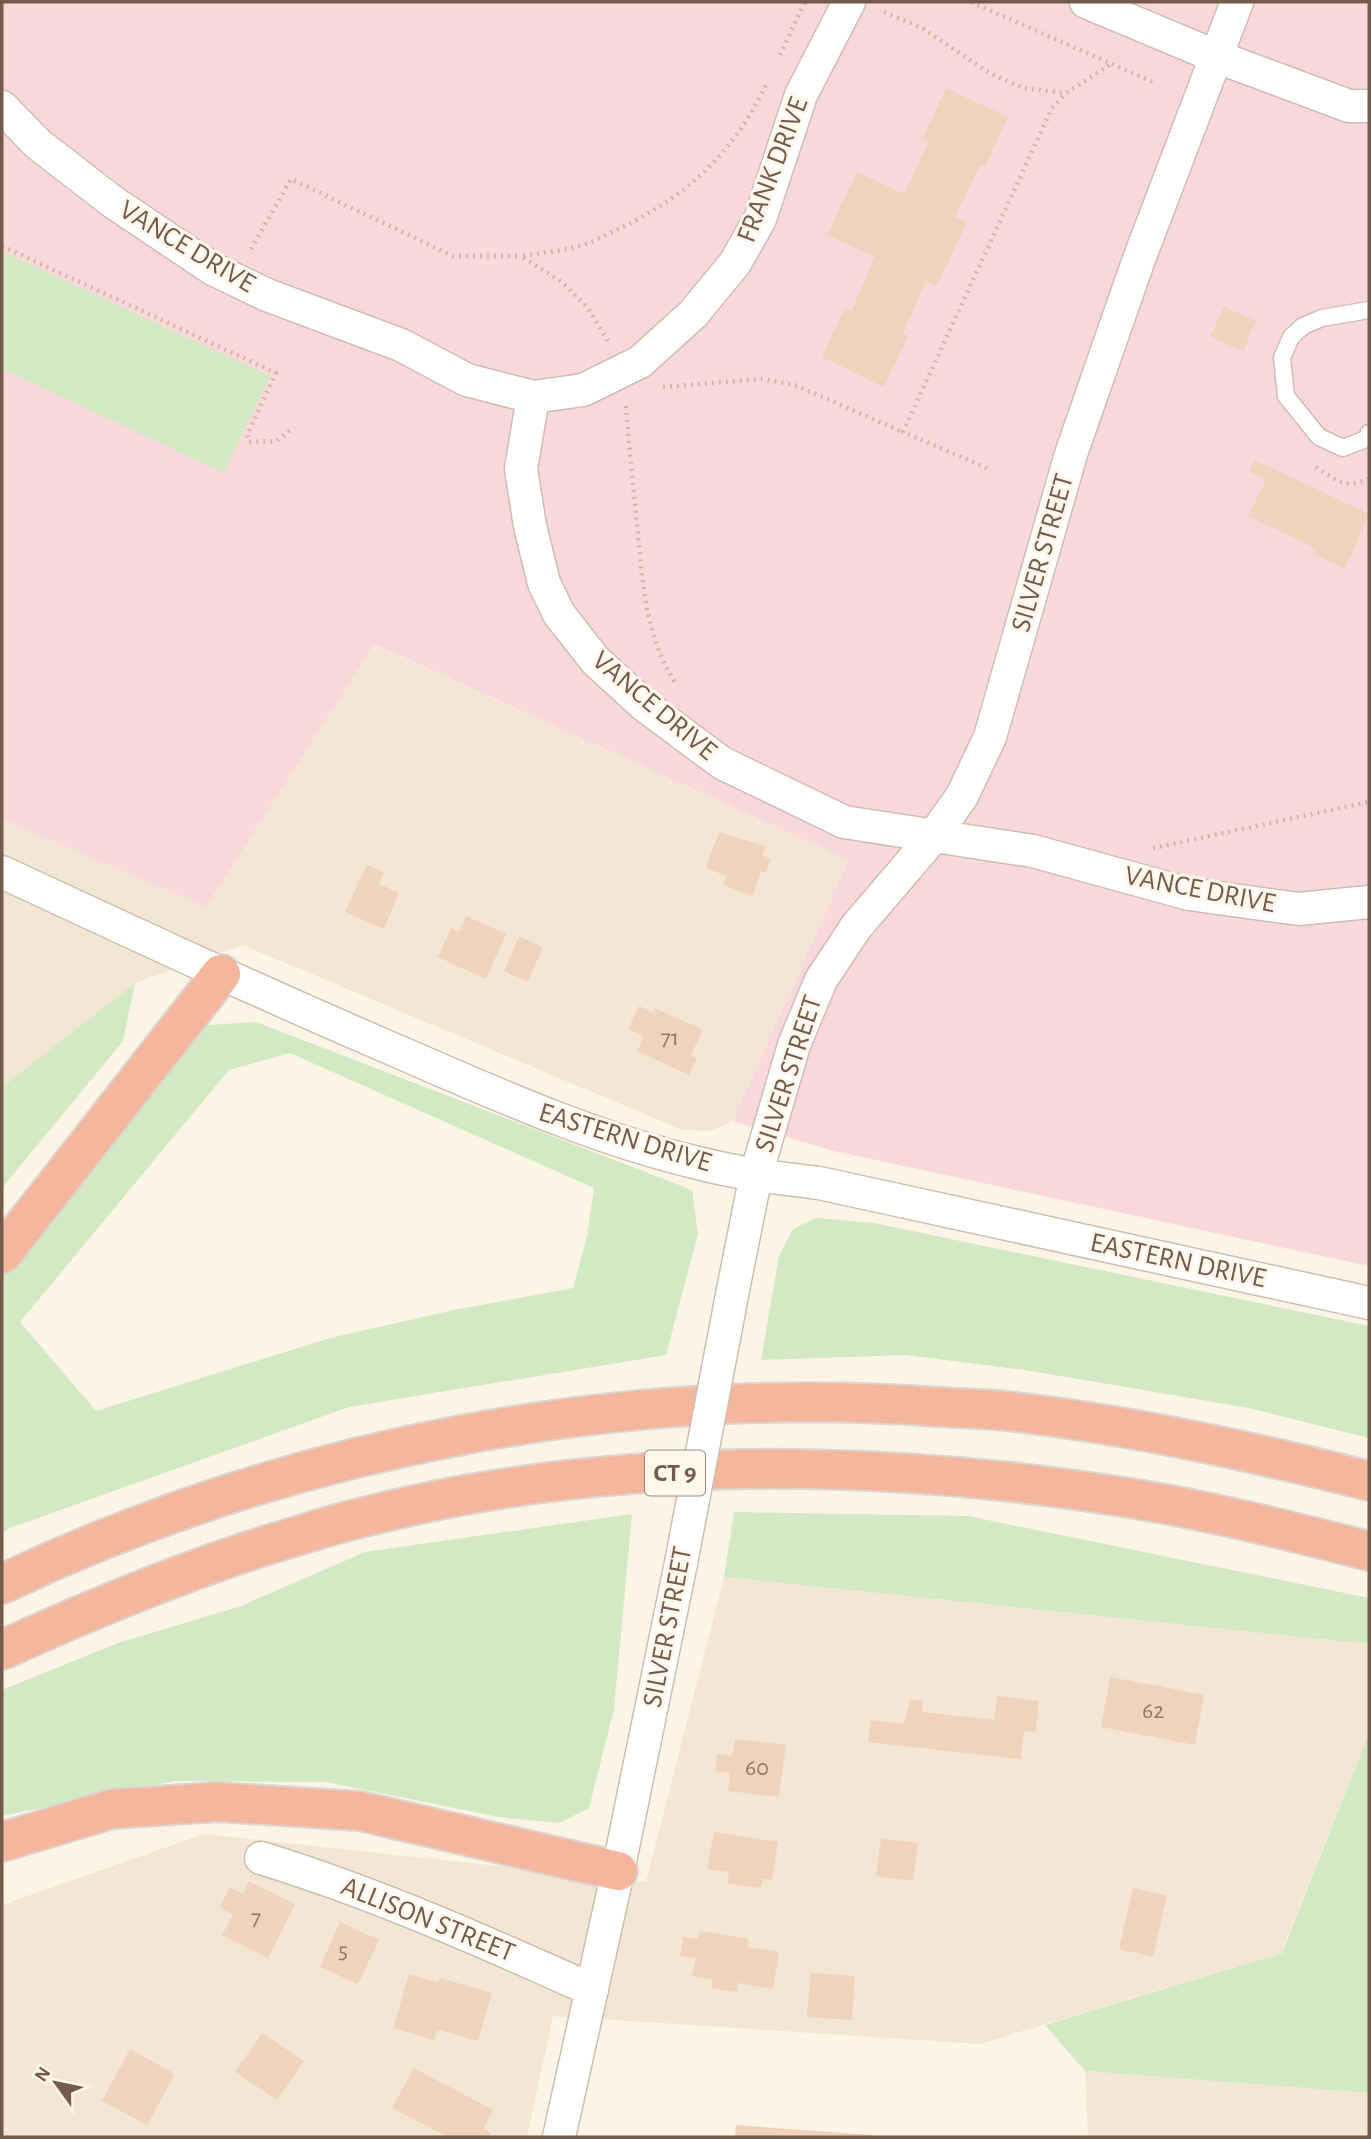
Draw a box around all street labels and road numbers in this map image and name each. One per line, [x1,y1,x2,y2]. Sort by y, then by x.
street label: FRANK DRIVE [733,94,813,246]
street label: VANCE DRIVE [114,196,260,298]
street label: SILVER STREET [1007,470,1079,635]
street label: VANCE DRIVE [587,646,721,766]
street label: VANCE DRIVE [1122,862,1278,918]
street label: SILVER STREET [750,992,828,1156]
street label: EASTERN DRIVE [535,1098,715,1178]
street label: EASTERN DRIVE [1088,1229,1268,1293]
road number: CT 9 [645,1450,705,1496]
street label: SILVER STREET [639,1544,697,1710]
street label: ALLISON STREET [337,1872,519,1968]

